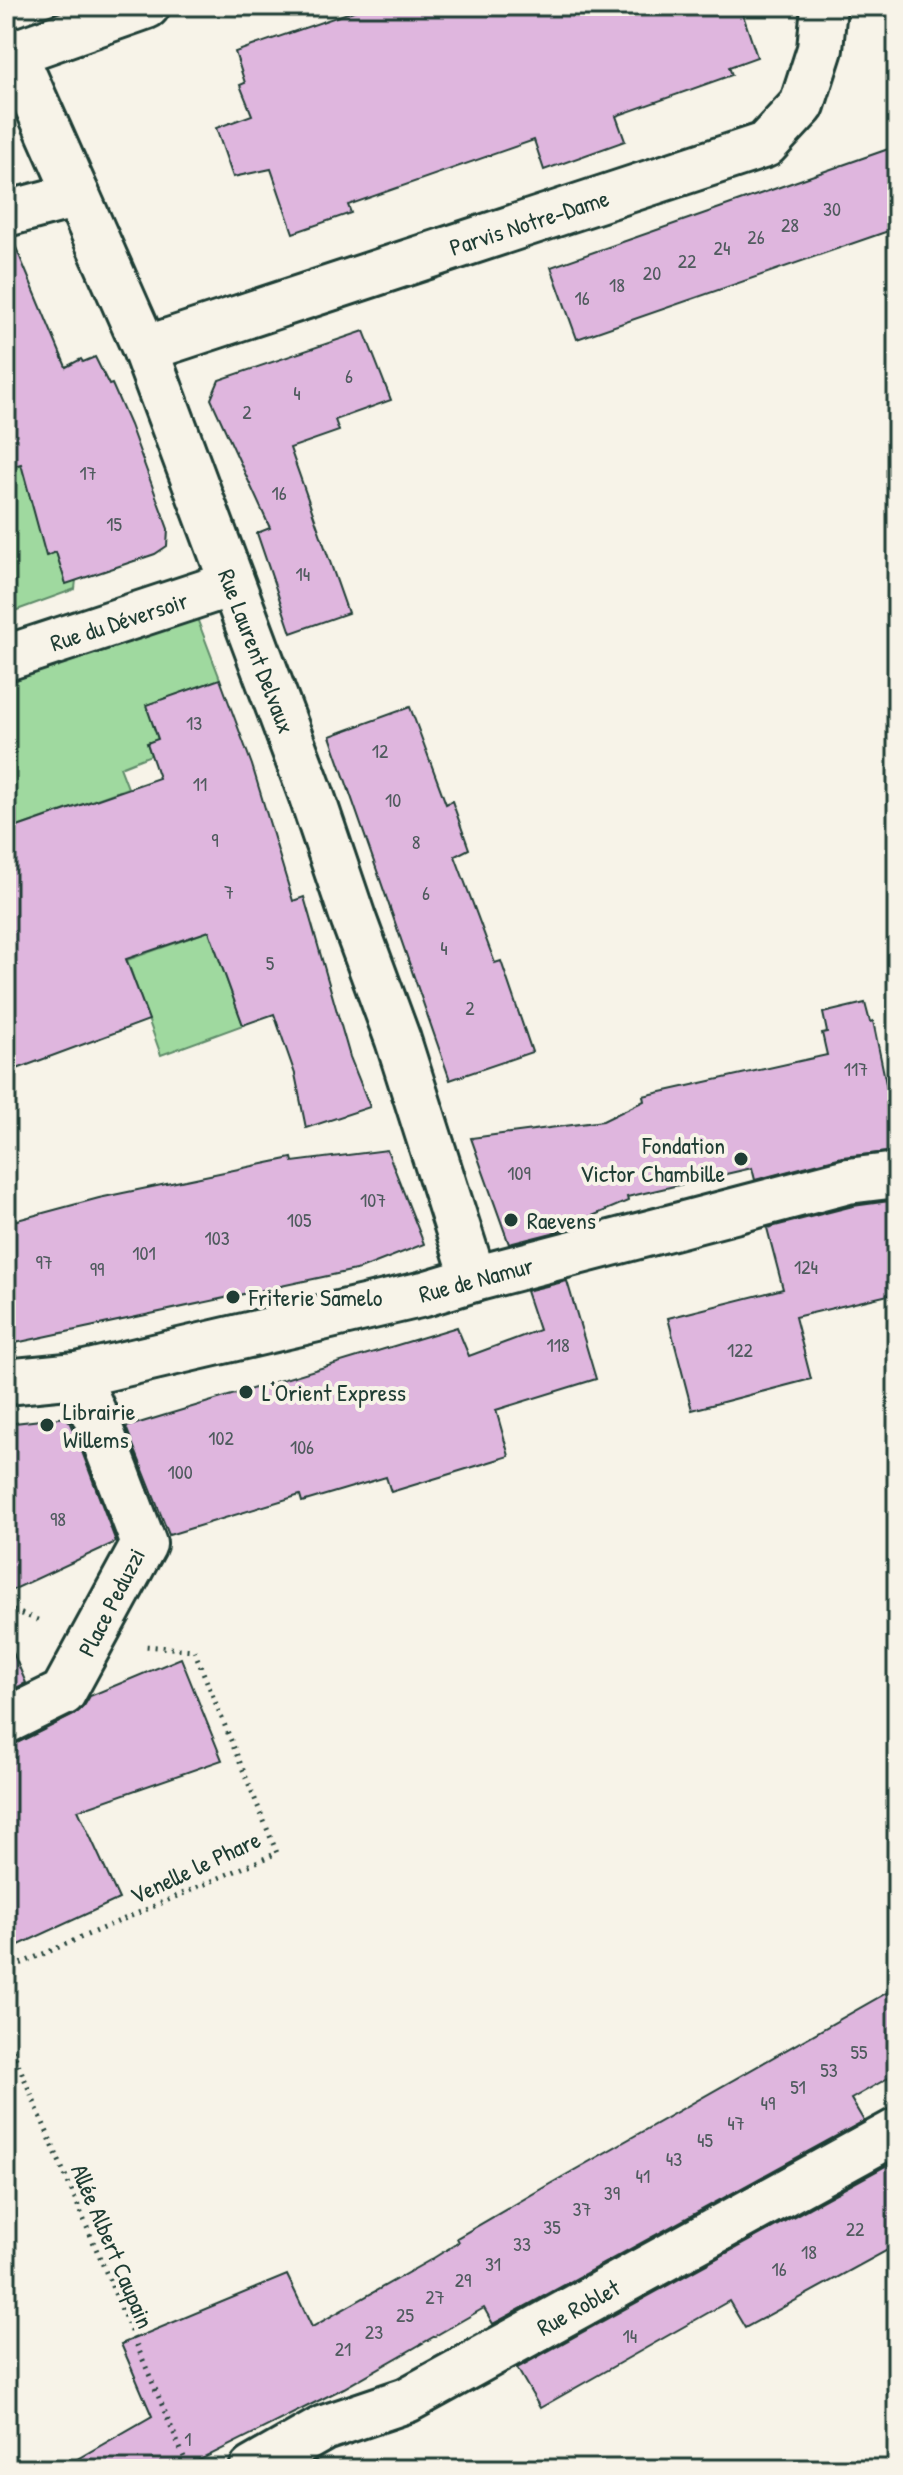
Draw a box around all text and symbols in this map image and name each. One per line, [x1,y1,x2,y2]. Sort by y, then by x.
street label: Parvis Notre-Dame [445,181,613,263]
house number: 30 [823,195,841,222]
house number: 28 [781,211,799,238]
house number: 26 [747,223,765,250]
house number: 24 [714,234,730,261]
house number: 22 [678,247,697,274]
house number: 20 [643,259,661,286]
house number: 18 [609,271,625,298]
house number: 16 [574,284,590,311]
house number: 6 [345,362,353,389]
house number: 4 [293,379,301,406]
house number: 2 [242,398,252,425]
house number: 17 [79,459,97,486]
house number: 16 [271,479,287,506]
house number: 15 [106,510,122,537]
house number: 14 [296,560,310,587]
street label: Rue Laurent Delvaux [211,564,303,738]
street label: Rue du Déversoir [46,584,192,658]
house number: 13 [186,709,202,736]
house number: 12 [372,737,389,764]
house number: 11 [193,770,207,797]
house number: 10 [385,786,401,813]
house number: 9 [211,826,219,853]
house number: 8 [412,828,420,855]
house number: 7 [224,878,234,905]
house number: 6 [422,879,430,906]
house number: 4 [440,934,448,961]
house number: 5 [266,949,275,976]
house number: 2 [465,994,475,1021]
house number: 117 [844,1055,868,1082]
place label: Fondation Victor Chambille [580,1129,725,1189]
marker: Fondation Victor Chambille [732,1150,750,1168]
house number: 109 [507,1159,531,1186]
house number: 107 [360,1186,386,1213]
place label: Raevens [527,1204,596,1236]
house number: 105 [287,1206,312,1233]
marker: Raevens [502,1211,520,1229]
house number: 103 [204,1224,230,1251]
house number: 101 [132,1239,156,1266]
house number: 97 [35,1248,53,1275]
street label: Rue de Namur [415,1248,537,1310]
house number: 124 [794,1253,818,1280]
house number: 99 [90,1255,104,1282]
place label: Friterie Samelo [248,1281,383,1313]
marker: Friterie Samelo [224,1288,242,1306]
house number: 118 [546,1331,570,1358]
house number: 122 [727,1336,754,1363]
place label: L'Orient Express [262,1376,406,1408]
marker: L'Orient Express [237,1383,255,1401]
place label: Librairie Willems [63,1395,136,1455]
marker: Librairie Willems [38,1416,56,1434]
house number: 102 [208,1424,234,1451]
house number: 106 [290,1433,314,1460]
house number: 100 [167,1458,193,1485]
house number: 98 [50,1505,66,1532]
street label: Place Peduzzi [70,1542,152,1662]
street label: Venelle le Phare [125,1823,266,1911]
house number: 55 [851,2038,868,2065]
house number: 53 [820,2056,838,2083]
house number: 51 [790,2073,806,2100]
house number: 49 [761,2089,775,2116]
house number: 47 [727,2109,745,2136]
house number: 45 [697,2126,714,2153]
house number: 43 [666,2145,682,2172]
street label: Allée Albert Caupain [64,2159,162,2333]
house number: 41 [636,2162,650,2189]
house number: 39 [604,2179,620,2206]
house number: 37 [573,2195,592,2222]
house number: 35 [543,2213,561,2240]
house number: 22 [846,2215,865,2242]
house number: 33 [513,2230,531,2257]
house number: 18 [801,2238,817,2265]
house number: 31 [485,2250,501,2277]
house number: 16 [771,2255,787,2282]
house number: 29 [455,2266,471,2293]
street label: Rue Roblet [531,2271,626,2343]
house number: 27 [425,2283,445,2310]
house number: 25 [396,2301,414,2328]
house number: 23 [365,2318,383,2345]
house number: 14 [623,2322,637,2349]
house number: 21 [335,2335,351,2362]
house number: 1 [184,2425,192,2452]

